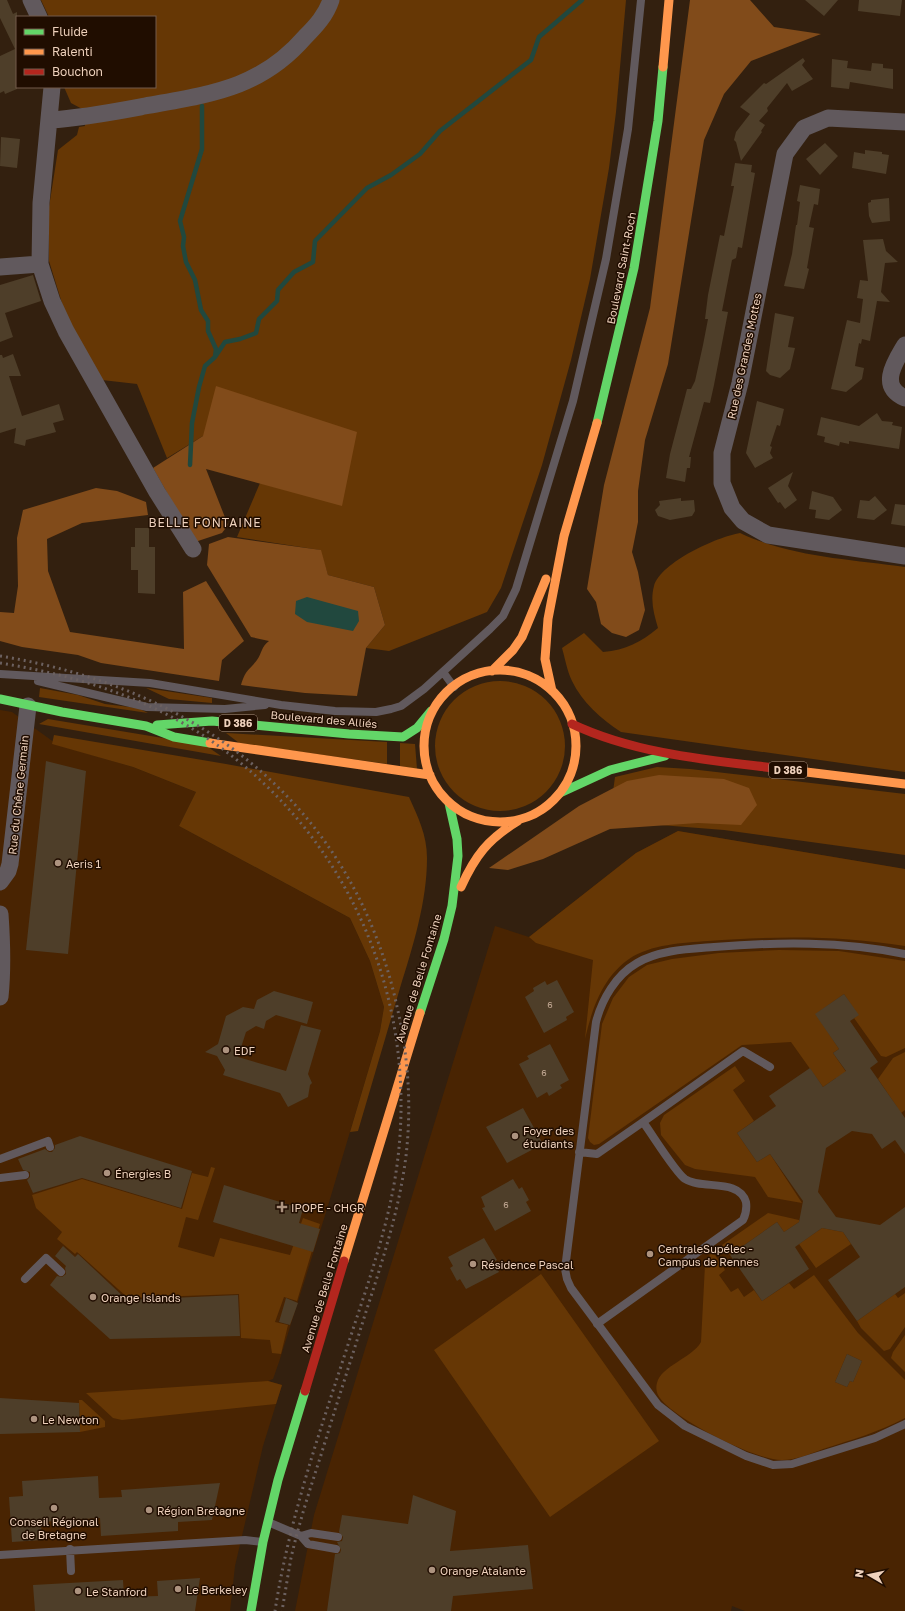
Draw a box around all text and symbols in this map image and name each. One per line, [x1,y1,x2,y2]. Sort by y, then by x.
legend [16,16,156,88]
text: Fluide [52,24,88,39]
text: Ralenti [52,44,93,59]
text: Bouchon [52,64,103,79]
street label: Boulevard Saint-Roch [604,211,638,325]
street label: Rue des Grandes Mottes [724,292,764,420]
district label: BELLE FONTAINE [148,515,262,530]
street label: Boulevard des Alliés [270,708,378,730]
road number: D 386 [219,715,257,731]
street label: Rue du Chêne Germain [5,735,31,855]
road number: D 386 [769,762,807,778]
place label: Aeris 1 [66,857,101,870]
marker: Aeris 1 [53,858,63,868]
street label: Avenue de Belle Fontaine [392,912,444,1044]
house number: 6 [547,999,553,1010]
place label: EDF [234,1044,255,1057]
marker: EDF [221,1045,231,1055]
house number: 6 [541,1067,547,1078]
place label: Foyer des étudiants [523,1124,574,1150]
marker: Foyer des étudiants [510,1131,520,1141]
place label: Énergies B [115,1167,171,1180]
marker: Énergies B [102,1168,112,1178]
house number: 6 [503,1199,509,1210]
marker: IPOPE - CHGR [276,1201,288,1213]
place label: IPOPE - CHGR [291,1201,364,1214]
street label: Avenue de Belle Fontaine [298,1222,350,1354]
place label: CentraleSupélec - Campus de Rennes [658,1242,759,1268]
marker: CentraleSupélec - Campus de Rennes [645,1249,655,1259]
place label: Résidence Pascal [481,1258,574,1271]
marker: Résidence Pascal [468,1259,478,1269]
place label: Orange Islands [101,1291,181,1304]
marker: Orange Islands [88,1292,98,1302]
place label: Le Newton [42,1413,99,1426]
marker: Le Newton [29,1414,39,1424]
marker: Conseil Régional de Bretagne [49,1503,59,1513]
place label: Région Bretagne [157,1504,245,1517]
marker: Région Bretagne [144,1505,154,1515]
place label: Conseil Régional de Bretagne [10,1515,99,1541]
north arrow [849,1555,889,1595]
place label: Orange Atalante [440,1564,526,1577]
marker: Orange Atalante [427,1565,437,1575]
text: N [852,1568,866,1579]
place label: Le Berkeley [186,1583,247,1596]
marker: Le Berkeley [173,1584,183,1594]
place label: Le Stanford [86,1585,147,1598]
marker: Le Stanford [73,1586,83,1596]

